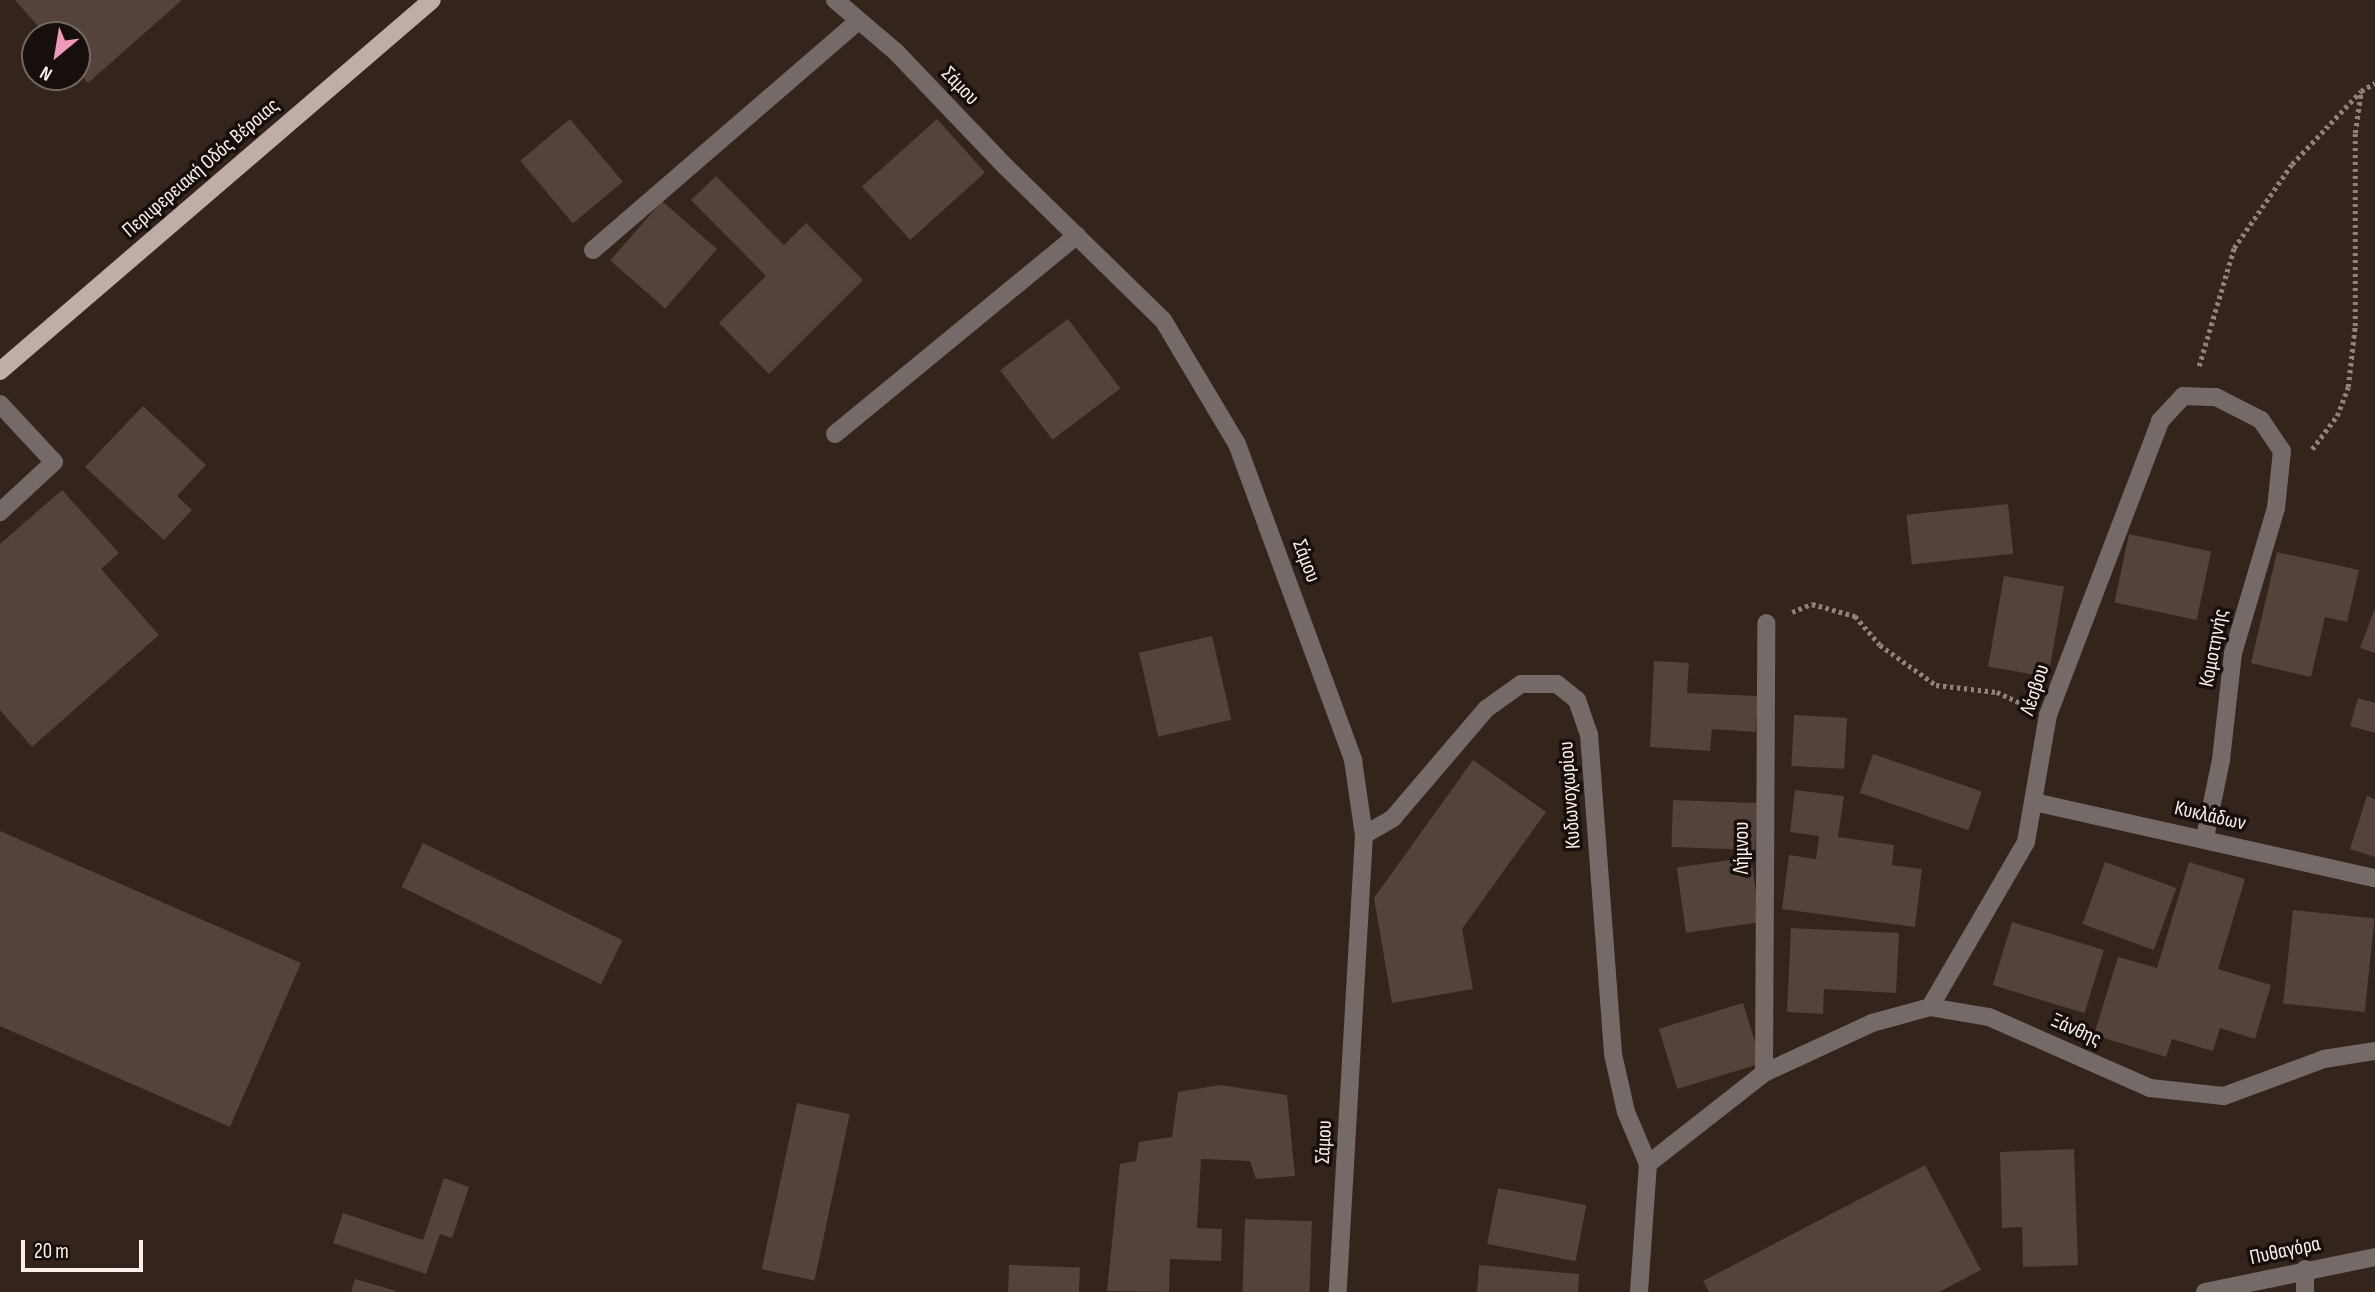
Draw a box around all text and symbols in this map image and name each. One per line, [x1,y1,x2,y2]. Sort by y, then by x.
north arrow [21,21,91,91]
text: N [36,60,56,85]
street label: Σάμου [936,62,984,110]
street label: Περιφερειακή Οδός Βέροιας [117,93,285,243]
street label: Σάμου [1286,536,1326,586]
street label: Κομοτηνής [2194,607,2234,689]
street label: Λέσβου [2015,661,2055,719]
street label: Κυδωνοχωρίου [1554,740,1586,850]
street label: Κυκλάδων [2172,796,2248,836]
street label: Λήμνου [1729,822,1755,874]
street label: Ξάνθης [2047,1008,2105,1052]
street label: Σάμου [1310,1120,1338,1164]
scale bar [24,1226,147,1270]
street label: Πυθαγόρα [2247,1231,2323,1271]
text: 20 m [34,1239,69,1264]

